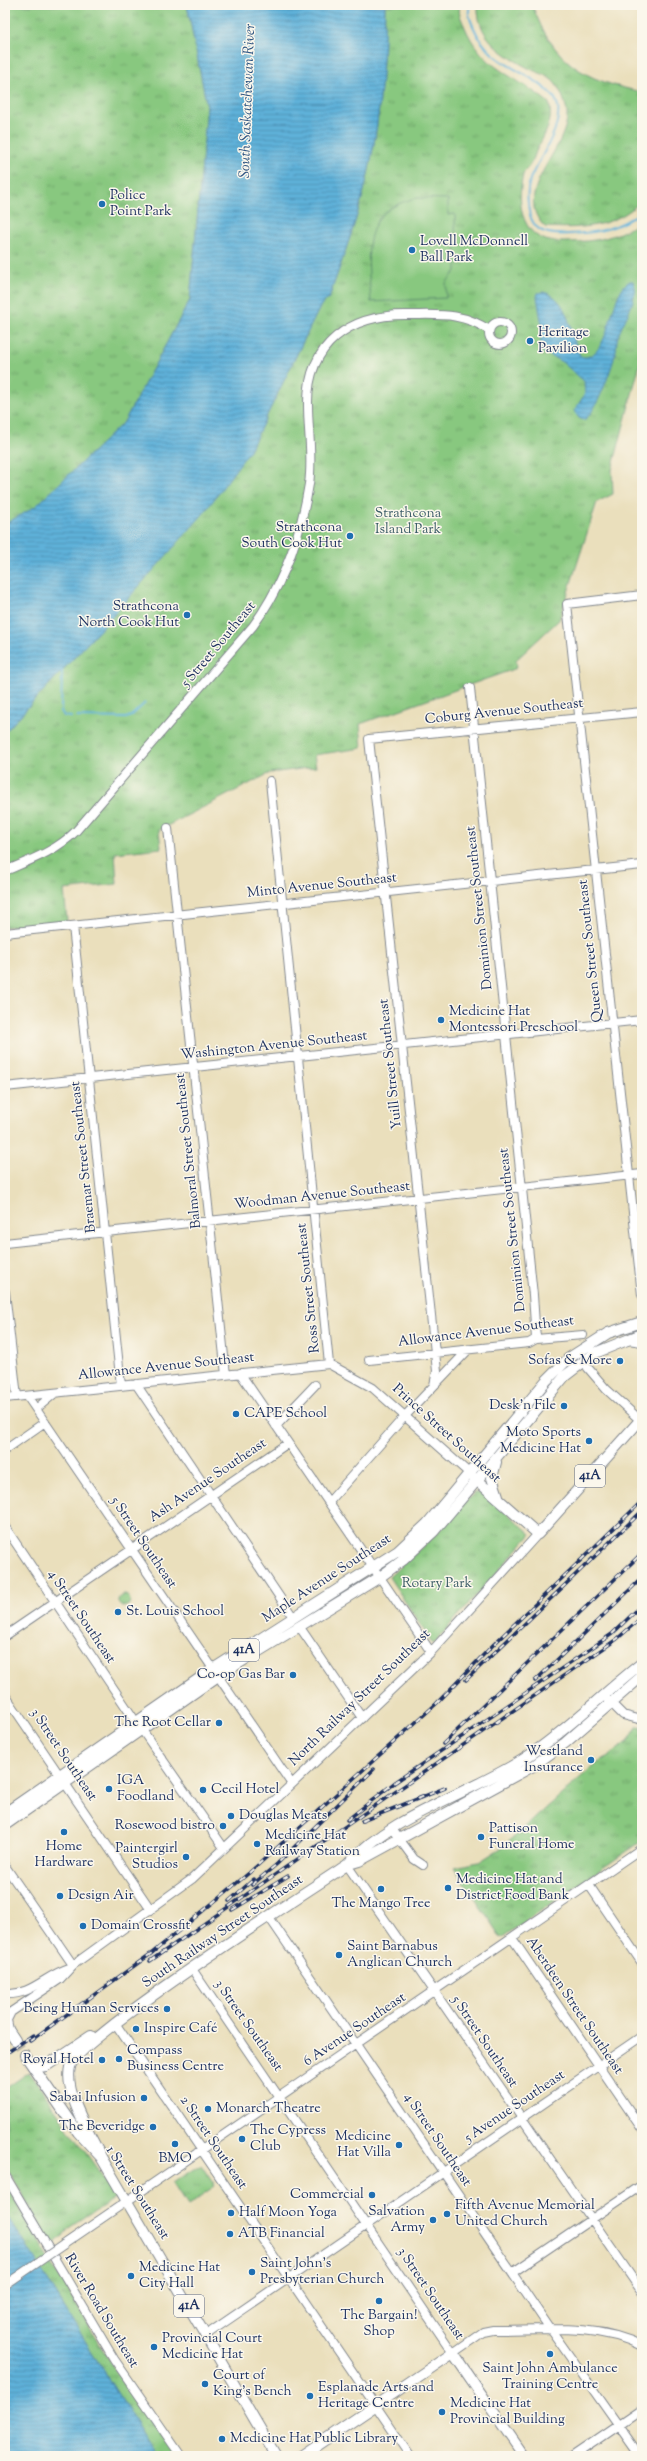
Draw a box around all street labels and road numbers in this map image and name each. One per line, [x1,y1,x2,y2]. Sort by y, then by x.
street label: 5 Street Southeast [176,597,261,693]
street label: Coburg Avenue Southeast [424,694,584,730]
street label: Dominion Street Southeast [461,825,499,991]
street label: Minto Avenue Southeast [246,868,398,904]
street label: Queen Street Southeast [574,878,608,1023]
street label: Yuill Street Southeast [374,998,408,1130]
street label: Washington Avenue Southeast [180,1026,368,1066]
street label: Balmoral Street Southeast [171,1072,207,1230]
street label: Braemar Street Southeast [66,1080,102,1234]
street label: Dominion Street Southeast [494,1147,532,1313]
street label: Woodman Avenue Southeast [233,1177,411,1215]
street label: Ross Street Southeast [292,1222,326,1354]
street label: Allowance Avenue Southeast [397,1311,575,1353]
street label: Allowance Avenue Southeast [77,1348,255,1386]
street label: Prince Street Southeast [387,1380,505,1488]
street label: Ash Avenue Southeast [145,1434,271,1528]
road number: 41A [575,1465,605,1487]
street label: 5 Street Southeast [104,1492,181,1593]
street label: Maple Avenue Southeast [259,1530,396,1628]
street label: 4 Street Southeast [42,1566,120,1668]
street label: North Railway Street Southeast [285,1625,435,1771]
road number: 41A [229,1639,259,1661]
street label: 3 Street Southeast [25,1705,102,1806]
street label: South Railway Street Southeast [139,1870,308,1994]
street label: Aberdeen Street Southeast [520,1933,628,2079]
street label: 3 Street Southeast [209,1976,287,2076]
street label: 6 Avenue Southeast [300,1988,410,2072]
street label: 5 Street Southeast [445,1991,522,2092]
street label: 5 Avenue Southeast [460,2066,570,2149]
street label: 4 Street Southeast [398,2089,476,2191]
street label: 2 Street Southeast [174,2092,252,2194]
street label: 1 Street Southeast [100,2142,174,2244]
street label: 3 Street Southeast [392,2244,469,2345]
street label: River Road Southeast [59,2250,143,2372]
road number: 41A [174,2295,204,2317]

